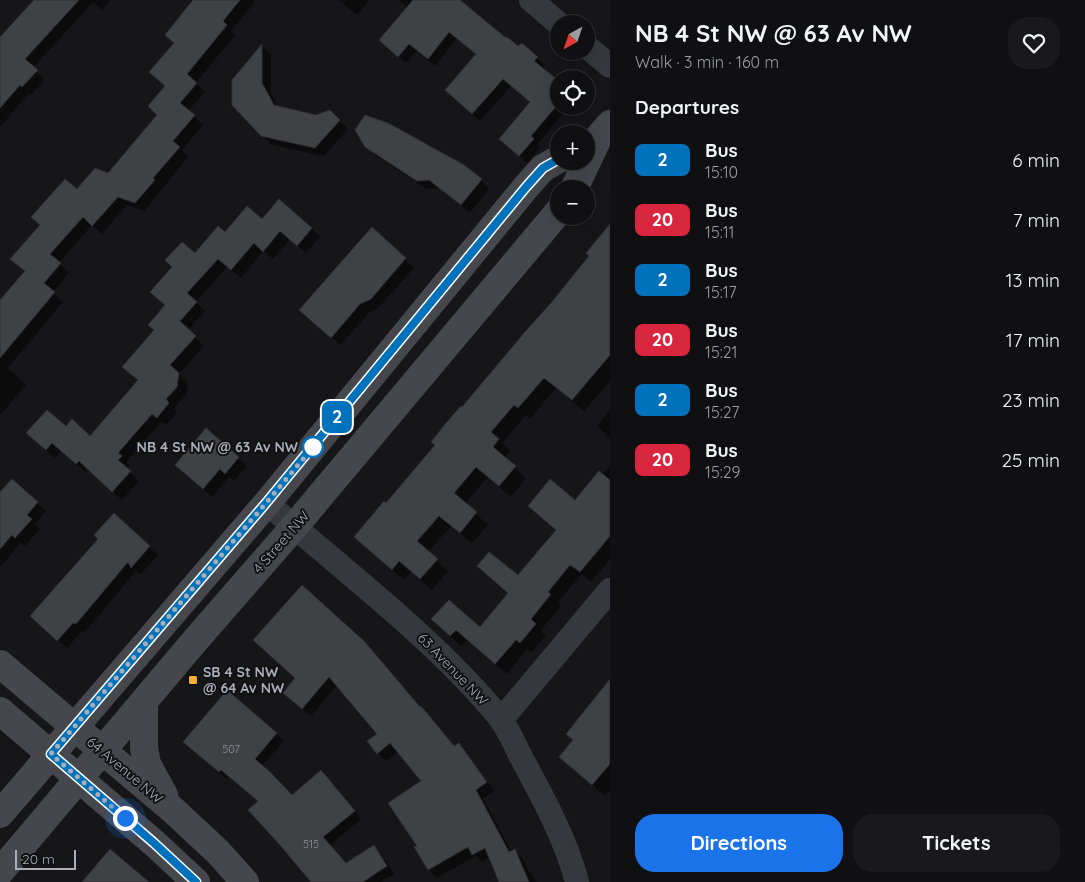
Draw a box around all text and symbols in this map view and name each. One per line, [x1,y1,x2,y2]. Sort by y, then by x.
north arrow [550,15,595,60]
map controls [550,15,595,225]
button: heart [1008,17,1060,69]
text: NB 4 St NW @ 63 Av NW [635,18,912,48]
text: Walk · 3 min · 160 m [635,52,779,72]
button: locate [550,70,595,115]
text: Departures [635,95,739,119]
button: + [550,125,595,170]
text: Bus [705,138,738,162]
text: 2 [657,148,668,171]
text: 6 min [1012,148,1060,172]
text: 15:10 [705,162,738,182]
button: − [550,180,595,225]
text: Bus [705,198,738,222]
text: 20 [652,208,673,231]
text: 7 min [1013,208,1060,232]
text: 15:11 [705,222,734,242]
text: Bus [705,258,738,282]
text: 2 [657,268,668,291]
text: 13 min [1005,268,1060,292]
text: 15:17 [705,282,737,302]
text: Bus [705,318,738,342]
text: 20 [652,328,673,351]
text: 17 min [1006,328,1060,352]
text: 15:21 [705,342,737,362]
text: Bus [705,378,738,402]
text: 2 [657,388,668,411]
text: 23 min [1002,388,1060,412]
line badge: 2 [321,401,353,433]
text: 15:27 [705,402,739,422]
text: 2 [332,405,342,428]
marker: NB 4 St NW @ 63 Av NW [302,436,324,458]
place label: NB 4 St NW @ 63 Av NW [137,438,298,456]
text: Bus [705,438,738,462]
text: 20 [652,448,673,471]
text: 25 min [1002,448,1060,472]
text: 15:29 [705,462,740,482]
street label: 4 Street NW [249,507,313,577]
street label: 63 Avenue NW [414,629,492,709]
place label: SB 4 St NW @ 64 Av NW [203,663,284,697]
marker: SB 4 St NW @ 64 Av NW [187,674,199,686]
street label: 64 Avenue NW [83,733,167,808]
house number: 507 [222,742,240,756]
your location [113,806,138,831]
button: Directions [635,814,843,872]
button: Tickets [853,814,1060,872]
house number: 515 [303,837,319,851]
scale bar [15,847,76,870]
text: 20 m [22,850,55,868]

